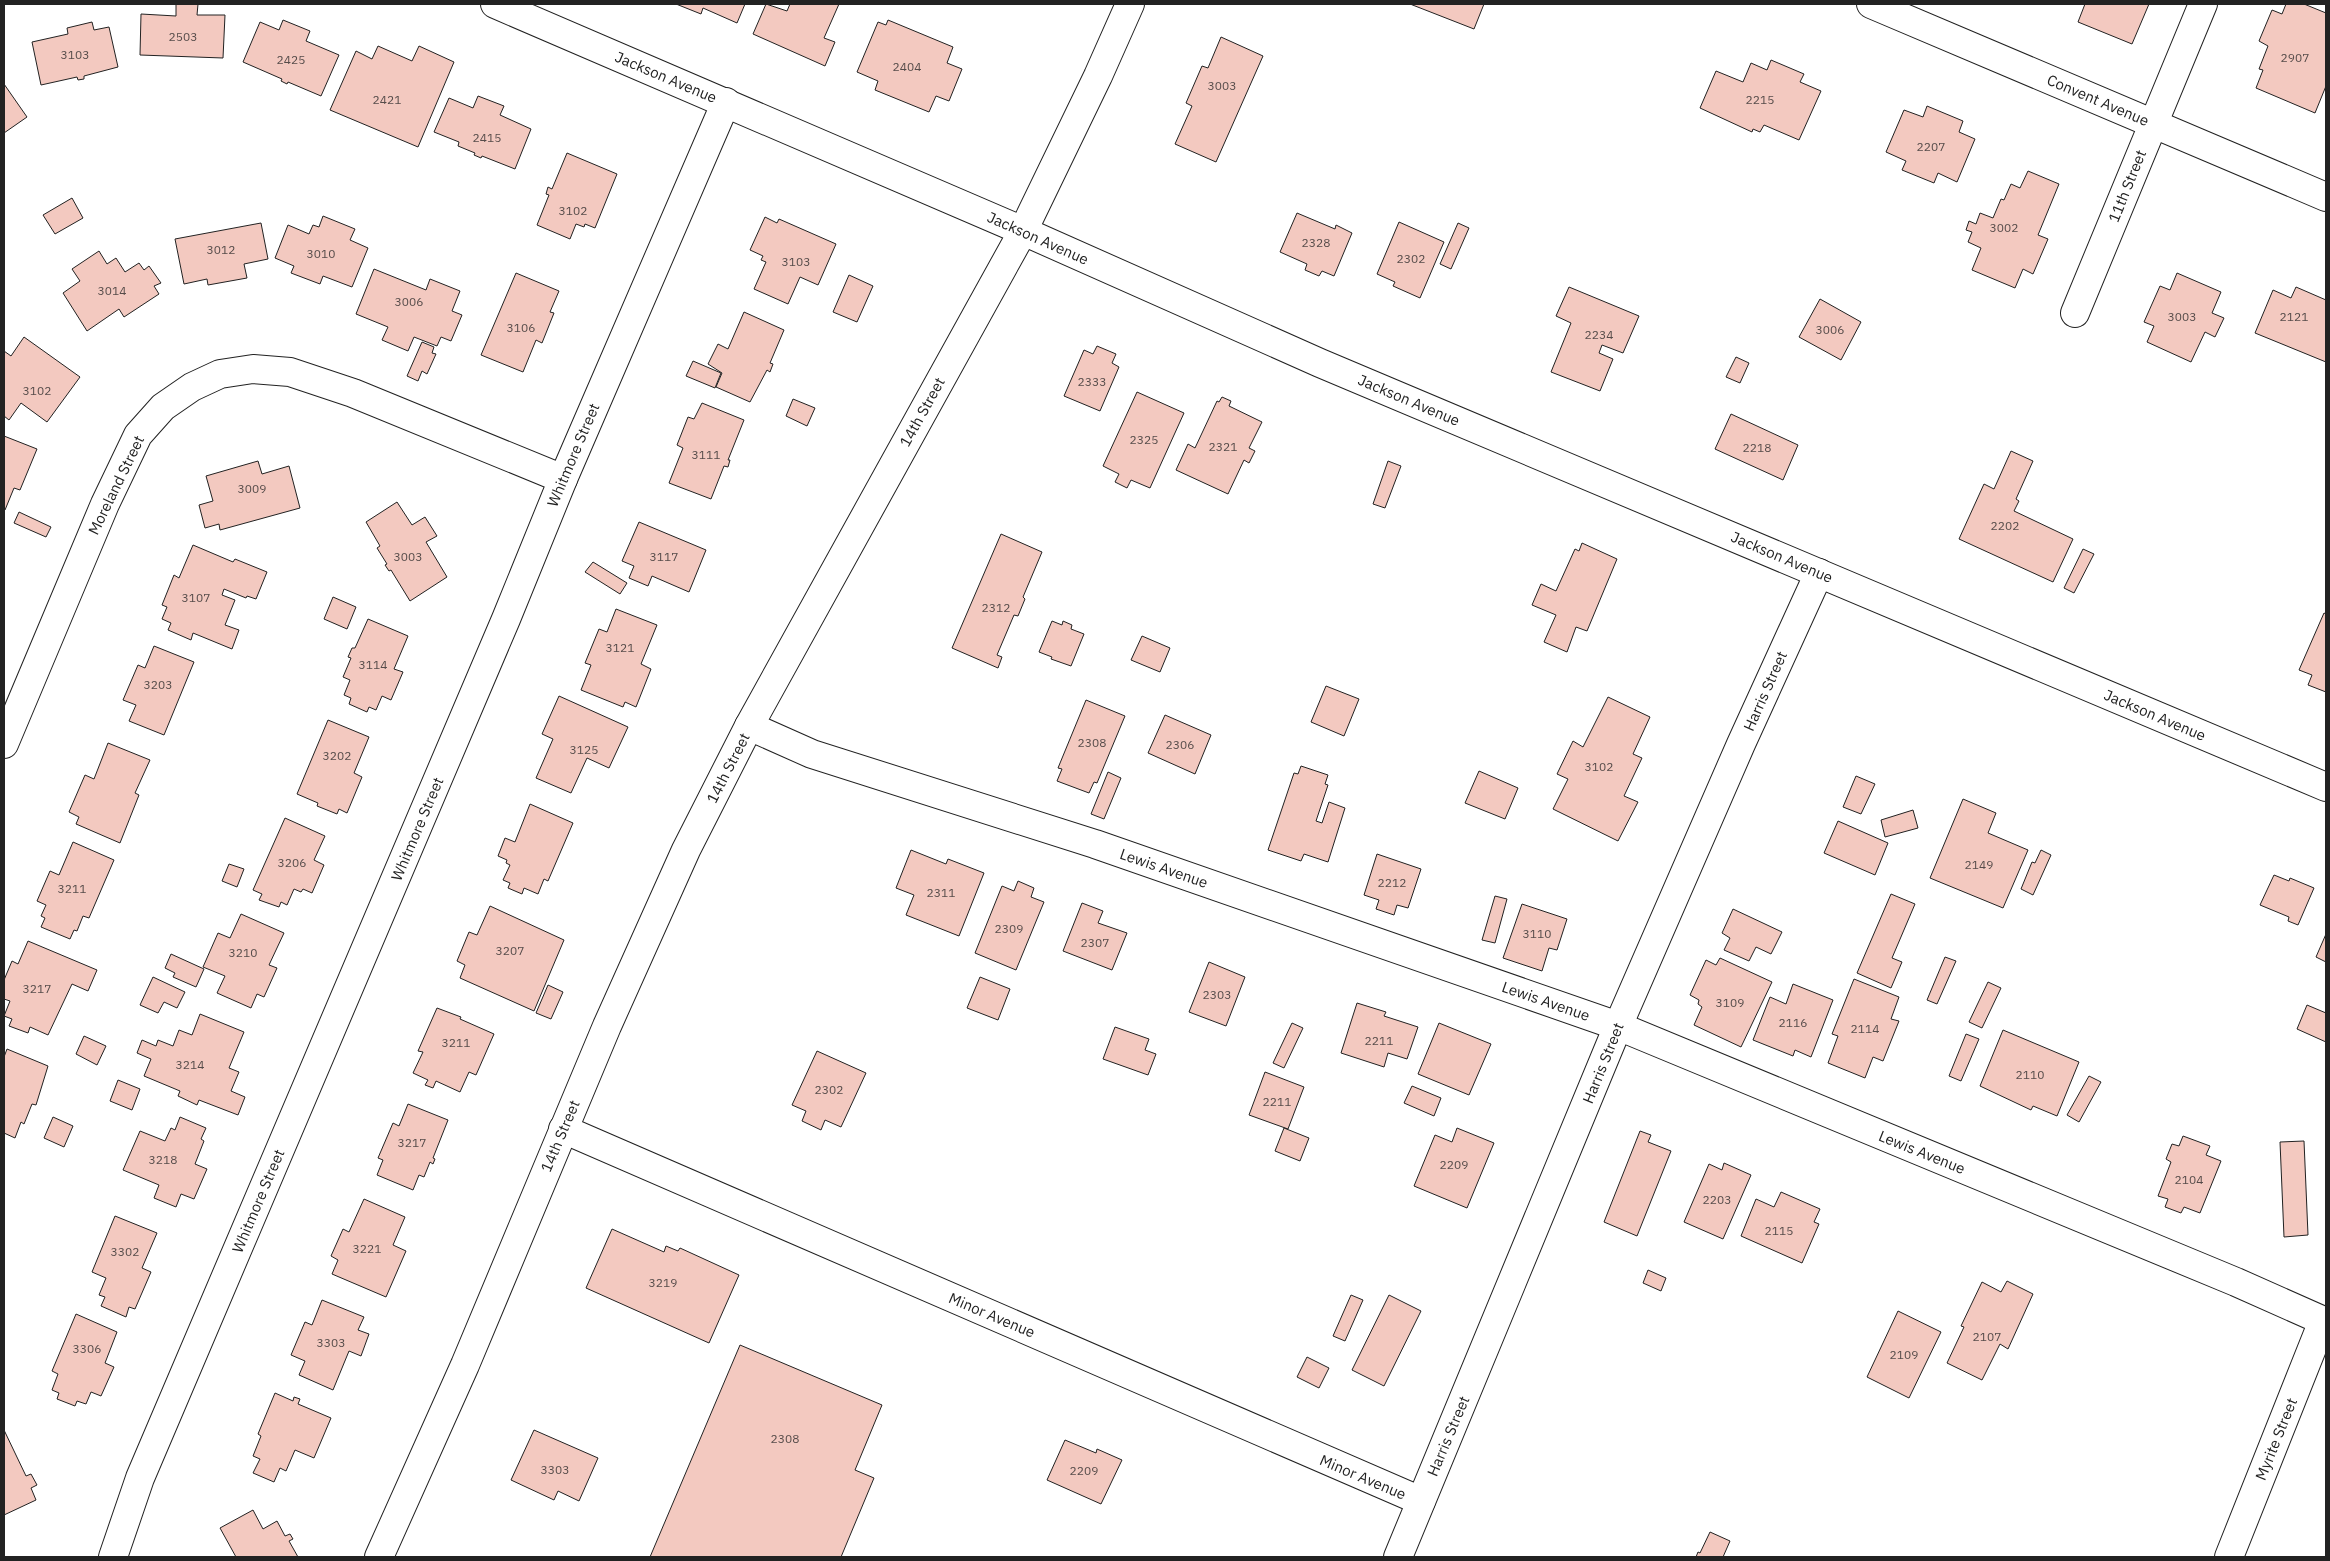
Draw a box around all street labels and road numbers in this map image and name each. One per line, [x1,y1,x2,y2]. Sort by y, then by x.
street label: Jackson Avenue [612,47,720,107]
street label: Convent Avenue [2044,70,2152,130]
street label: 11th Street [2104,147,2150,225]
street label: Jackson Avenue [984,207,1092,269]
street label: Jackson Avenue [1355,370,1463,430]
street label: 14th Street [895,374,949,450]
street label: Whitmore Street [543,400,603,510]
street label: Moreland Street [84,432,148,538]
street label: Jackson Avenue [1728,527,1836,587]
street label: Harris Street [1739,648,1791,734]
street label: Jackson Avenue [2101,685,2209,745]
street label: 14th Street [702,730,754,806]
street label: Whitmore Street [387,774,447,884]
street label: Lewis Avenue [1118,844,1210,892]
street label: Lewis Avenue [1500,977,1592,1025]
street label: Harris Street [1578,1020,1628,1106]
street label: 14th Street [536,1097,584,1175]
street label: Lewis Avenue [1876,1126,1968,1178]
street label: Whitmore Street [228,1146,288,1256]
street label: Minor Avenue [946,1288,1038,1342]
street label: Harris Street [1423,1393,1473,1479]
street label: Myrite Street [2251,1395,2301,1483]
street label: Minor Avenue [1317,1450,1409,1504]

